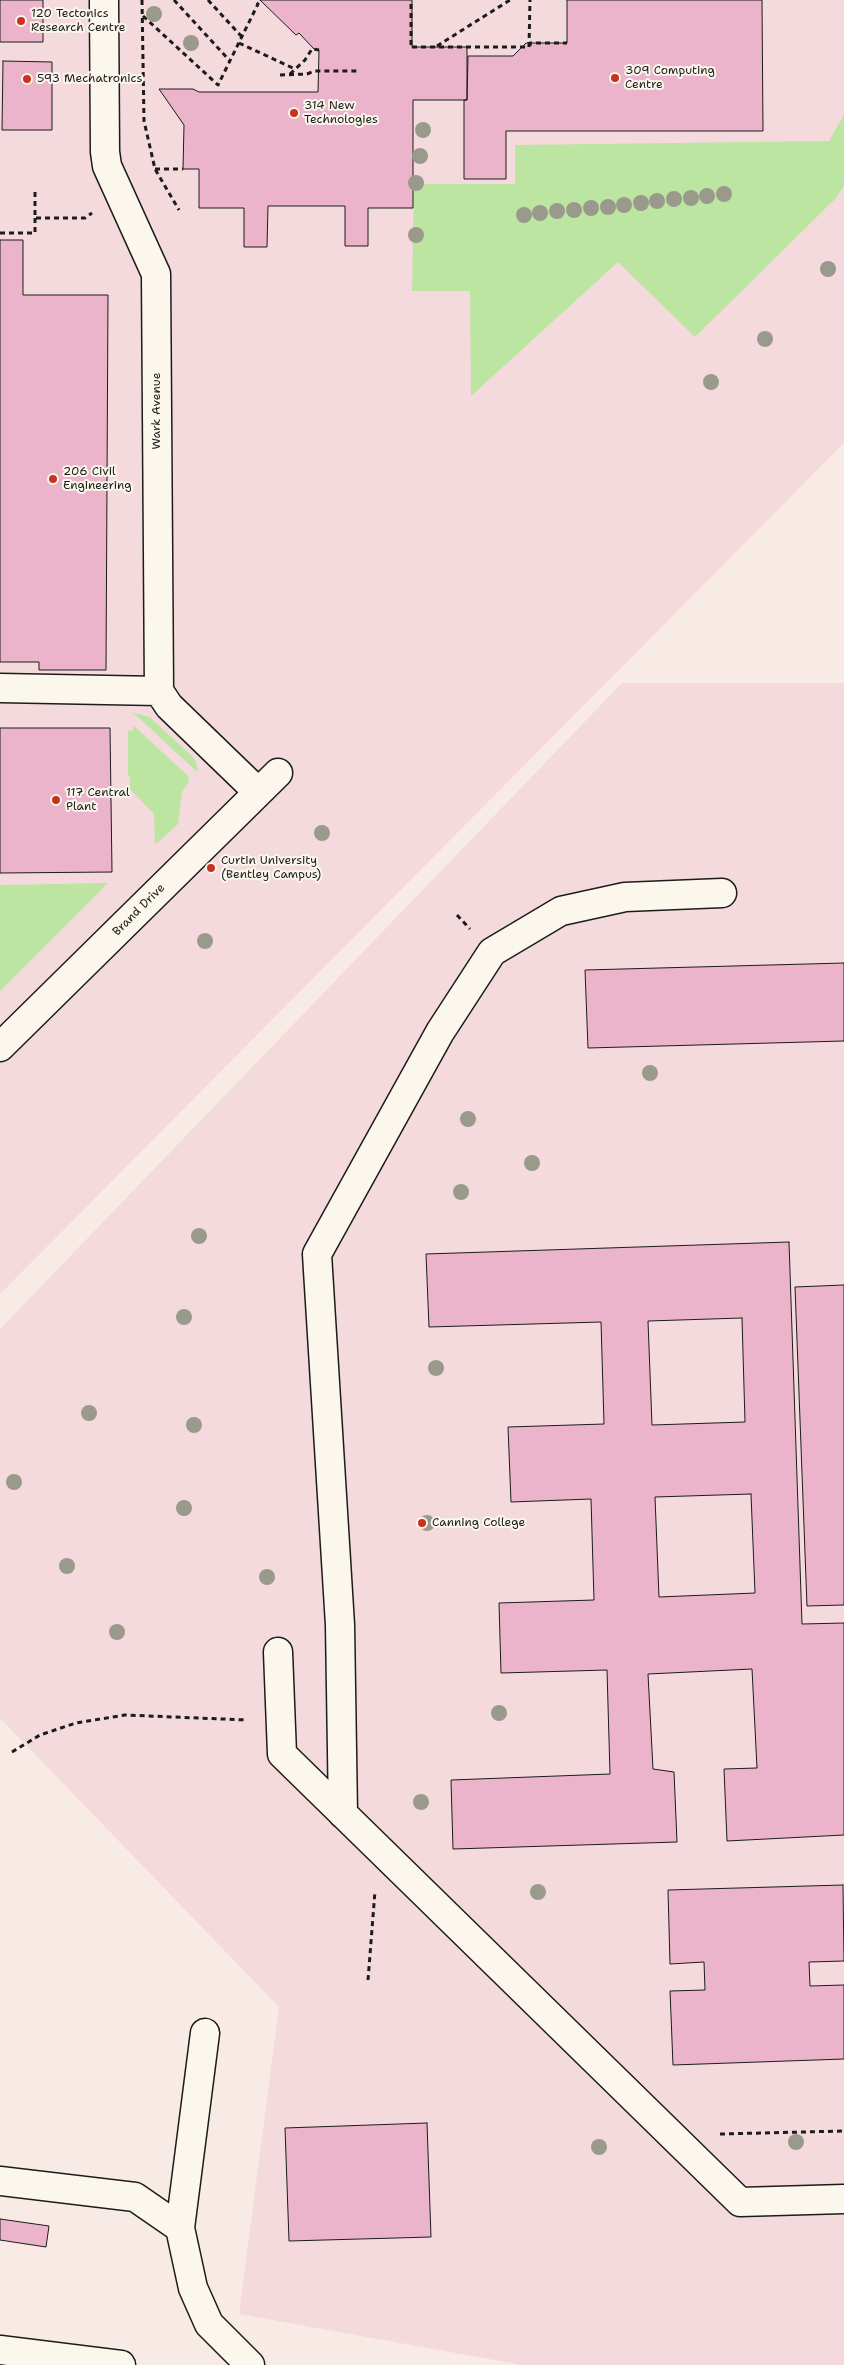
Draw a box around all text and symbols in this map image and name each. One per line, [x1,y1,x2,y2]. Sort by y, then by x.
place label: 120 Tectonics Research Centre [31,7,126,35]
marker: 120 Tectonics Research Centre [15,15,27,27]
place label: 309 Computing Centre [625,64,715,92]
place label: 593 Mechatronics [37,72,142,86]
marker: 309 Computing Centre [609,72,621,84]
marker: 593 Mechatronics [21,73,33,85]
place label: 314 New Technologies [304,99,378,127]
marker: 314 New Technologies [288,107,300,119]
street label: Wark Avenue [150,373,164,449]
place label: 206 Civil Engineering [63,465,132,493]
marker: 206 Civil Engineering [47,473,59,485]
place label: 117 Central Plant [66,786,130,814]
marker: 117 Central Plant [50,794,62,806]
place label: Curtin University (Bentley Campus) [221,854,321,882]
marker: Curtin University (Bentley Campus) [205,862,217,874]
street label: Brand Drive [110,881,168,939]
place label: Canning College [432,1516,525,1530]
marker: Canning College [416,1517,428,1529]

